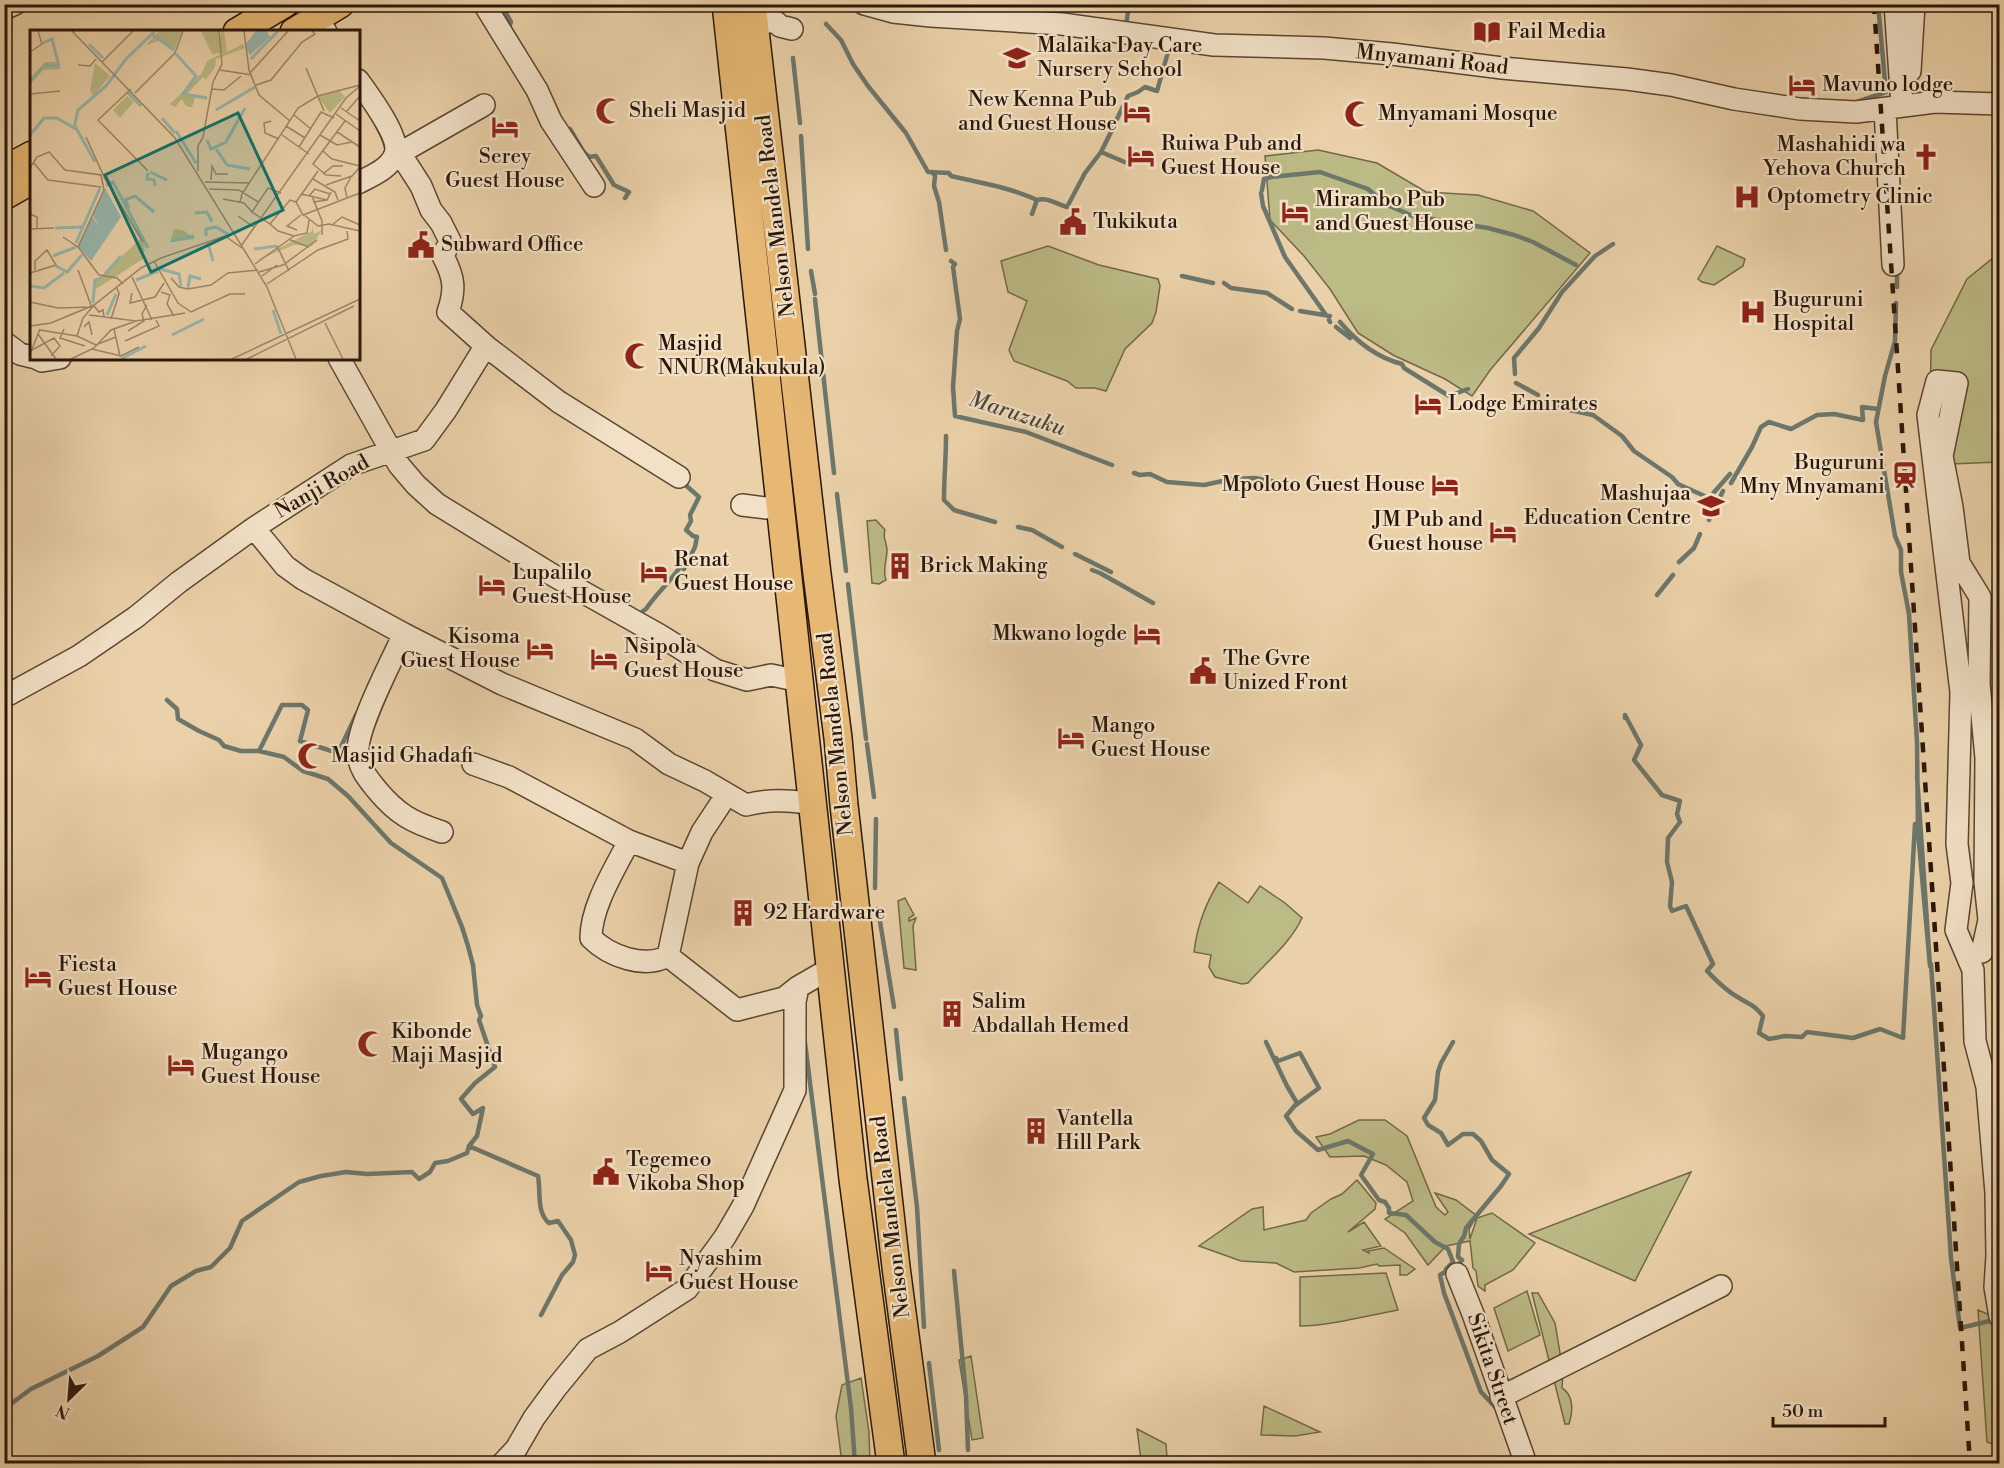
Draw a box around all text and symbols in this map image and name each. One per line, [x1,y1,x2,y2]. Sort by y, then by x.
library icon: Fail Media [1472,17,1502,47]
place label: Fail Media [1507,19,1607,45]
inset map [30,30,360,360]
place label: Malaika Day Care Nursery School [1037,33,1202,83]
street label: Mnyamani Road [1354,39,1510,81]
school or university icon: Malaika Day Care Nursery School [1002,43,1032,73]
hotel icon: Mavuno lodge [1787,70,1817,100]
place label: Mavuno lodge [1822,72,1953,98]
place label: New Kenna Pub and Guest House [958,87,1117,137]
mosque icon: Sheli Masjid [594,96,624,126]
hotel icon: New Kenna Pub and Guest House [1122,97,1152,127]
place label: Sheli Masjid [629,98,746,124]
mosque icon: Mnyamani Mosque [1343,99,1373,129]
place label: Mnyamani Mosque [1378,101,1558,127]
hotel icon: Serey Guest House [490,112,520,142]
street label: Nelson Mandela Road [751,113,801,319]
place label: Ruiwa Pub and Guest House [1161,131,1302,181]
place label: Mashahidi wa Yehova Church [1762,132,1906,182]
hotel icon: Ruiwa Pub and Guest House [1126,141,1156,171]
church icon: Mashahidi wa Yehova Church [1911,142,1941,172]
place label: Serey Guest House [445,144,565,194]
hospital icon: Optometry Clinic [1732,182,1762,212]
place label: Optometry Clinic [1767,184,1933,210]
place label: Mirambo Pub and Guest House [1315,187,1474,237]
hotel icon: Mirambo Pub and Guest House [1280,197,1310,227]
public building icon: Tukikuta [1058,207,1088,237]
place label: Tukikuta [1093,209,1178,235]
public building icon: Subward Office [406,230,436,260]
place label: Subward Office [441,232,584,258]
place label: Buguruni Hospital [1772,287,1864,337]
hospital icon: Buguruni Hospital [1738,297,1768,327]
place label: Masjid NNUR(Makukula) [658,331,825,381]
mosque icon: Masjid NNUR(Makukula) [623,341,653,371]
water label: Maruzuku [965,386,1069,442]
hotel icon: Lodge Emirates [1413,389,1443,419]
place label: Lodge Emirates [1448,391,1598,417]
street label: Nanji Road [270,449,374,525]
place label: Buguruni Mny Mnyamani [1739,450,1885,500]
station icon: Buguruni Mny Mnyamani [1890,460,1920,490]
hotel icon: Mpoloto Guest House [1430,470,1460,500]
place label: Mpoloto Guest House [1222,472,1425,498]
place label: Mashujaa Education Centre [1524,481,1691,531]
school or university icon: Mashujaa Education Centre [1696,491,1726,521]
place label: JM Pub and Guest house [1368,507,1483,557]
hotel icon: JM Pub and Guest house [1488,517,1518,547]
place label: Renat Guest House [674,547,794,597]
building icon: Brick Making [885,551,915,581]
place label: Brick Making [919,553,1048,579]
hotel icon: Renat Guest House [639,557,669,587]
place label: Lupalilo Guest House [512,560,632,610]
hotel icon: Lupalilo Guest House [477,570,507,600]
hotel icon: Mkwano logde [1132,619,1162,649]
place label: Mkwano logde [992,621,1127,647]
place label: Kisoma Guest House [400,624,520,674]
street label: Nelson Mandela Road [812,631,860,837]
hotel icon: Kisoma Guest House [525,634,555,664]
place label: Nsipola Guest House [624,634,744,684]
hotel icon: Nsipola Guest House [589,644,619,674]
place label: The Gvre Unized Front [1223,646,1349,696]
public building icon: The Gvre Unized Front [1188,656,1218,686]
place label: Mango Guest House [1091,713,1211,763]
hotel icon: Mango Guest House [1056,723,1086,753]
mosque icon: Masjid Ghadafi [296,741,326,771]
place label: Masjid Ghadafi [331,743,474,769]
building icon: 92 Hardware [728,898,758,928]
place label: 92 Hardware [763,900,885,926]
place label: Fiesta Guest House [58,952,178,1002]
hotel icon: Fiesta Guest House [23,962,53,992]
place label: Salim Abdallah Hemed [971,989,1129,1039]
building icon: Salim Abdallah Hemed [937,999,967,1029]
place label: Kibonde Maji Masjid [391,1019,502,1069]
mosque icon: Kibonde Maji Masjid [356,1029,386,1059]
place label: Mugango Guest House [201,1040,321,1090]
hotel icon: Mugango Guest House [166,1050,196,1080]
place label: Vantella Hill Park [1055,1106,1141,1156]
street label: Nelson Mandela Road [866,1114,916,1320]
building icon: Vantella Hill Park [1021,1116,1051,1146]
place label: Tegemeo Vikoba Shop [625,1147,745,1197]
public building icon: Tegemeo Vikoba Shop [591,1157,621,1187]
place label: Nyashim Guest House [679,1246,799,1296]
hotel icon: Nyashim Guest House [644,1256,674,1286]
street label: Sikita Street [1461,1310,1523,1429]
north arrow [39,1369,99,1429]
scale bar [1773,1390,1886,1428]
text: N [53,1400,73,1423]
text: 50 m [1782,1400,1824,1423]

